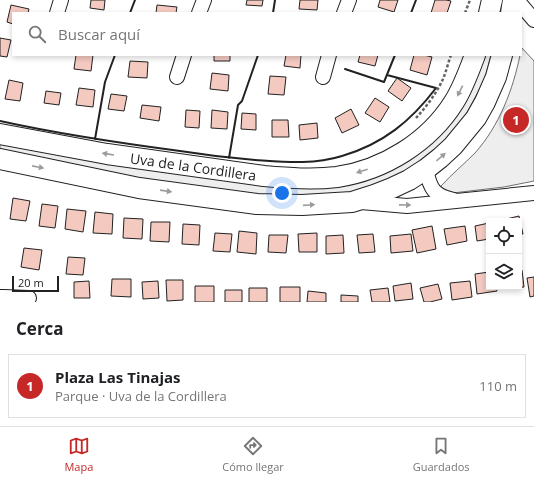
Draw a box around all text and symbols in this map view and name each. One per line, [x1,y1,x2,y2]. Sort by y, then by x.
search box [12,12,522,56]
icon: search [26,23,48,45]
text: Buscar aquí [58,24,140,44]
one-way arrow [457,85,463,97]
pin: 1 [503,105,529,135]
street label: Uva de la Cordillera [129,148,258,184]
one-way arrow [102,151,114,157]
one-way arrow [436,152,446,161]
one-way arrow [32,165,44,171]
one-way arrow [355,168,367,174]
your location [272,183,292,203]
one-way arrow [160,188,172,194]
one-way arrow [303,201,315,208]
one-way arrow [399,202,411,209]
map controls [486,218,522,290]
button: locate [486,218,522,254]
button: layers [486,254,522,290]
scale bar [12,274,59,293]
text: 20 m [18,275,44,290]
text: Cerca [16,317,64,340]
text: Plaza Las Tinajas [55,367,181,387]
text: 1 [26,377,34,395]
text: 110 m [479,377,517,395]
text: Parque · Uva de la Cordillera [55,387,227,405]
tab: Mapa [64,435,93,474]
tab: Cómo llegar [222,435,284,474]
tab: Guardados [413,435,470,474]

